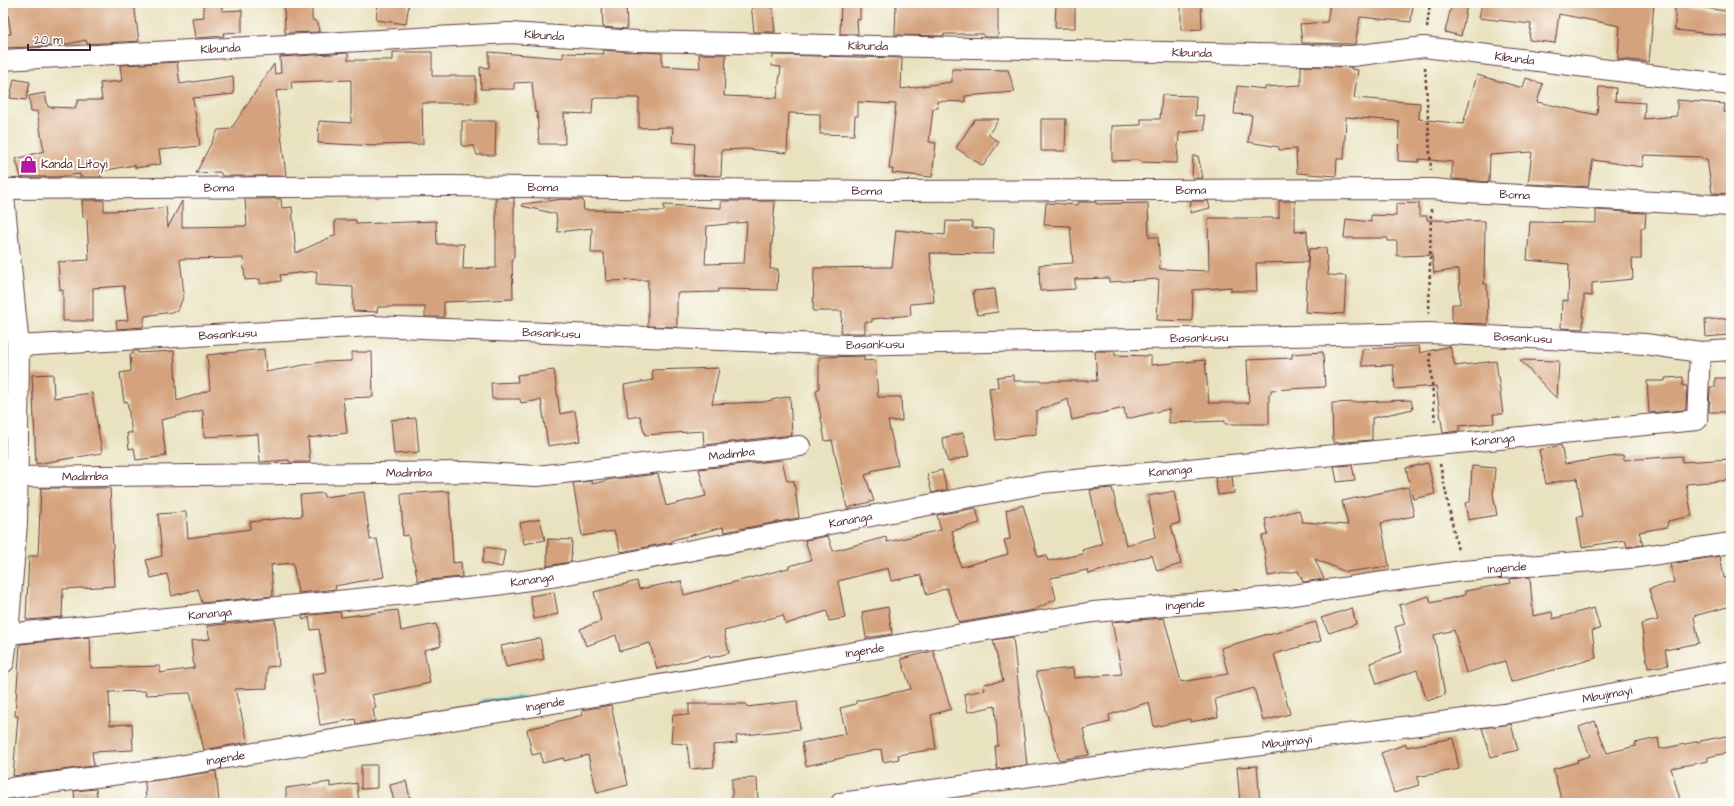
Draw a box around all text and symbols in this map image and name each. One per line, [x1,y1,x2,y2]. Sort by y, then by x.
scale bar [28,26,90,52]
street label: Kibunda [524,26,565,45]
text: 20 m [34,32,63,49]
street label: Kibunda [848,37,888,55]
street label: Kibunda [200,39,241,58]
street label: Kibunda [1172,44,1212,62]
street label: Kibunda [1494,48,1536,70]
shop icon: Kanda Litoyi [18,154,38,174]
place label: Kanda Litoyi [41,156,108,174]
street label: Boma [204,179,234,197]
street label: Boma [528,179,558,196]
street label: Boma [1176,182,1206,199]
street label: Boma [851,183,882,200]
street label: Boma [1499,186,1531,204]
street label: Basankusu [522,324,581,343]
street label: Basankusu [198,325,257,345]
street label: Basankusu [1493,328,1552,348]
street label: Basankusu [1170,329,1228,347]
street label: Basankusu [846,336,904,354]
street label: Kananga [1470,430,1516,451]
street label: Madimba [708,443,756,465]
street label: Kananga [1148,461,1193,482]
street label: Madimba [386,464,432,482]
street label: Madimba [62,468,108,485]
street label: Kananga [828,508,874,533]
street label: Ingende [1487,558,1528,578]
street label: Kananga [509,569,555,592]
street label: Ingende [1165,595,1206,615]
street label: Kananga [187,604,233,625]
street label: Ingende [844,639,886,663]
street label: Mbujimayi [1581,682,1634,708]
street label: Ingende [525,693,567,716]
street label: Mbujimayi [1261,731,1313,754]
street label: Ingende [205,747,247,770]

